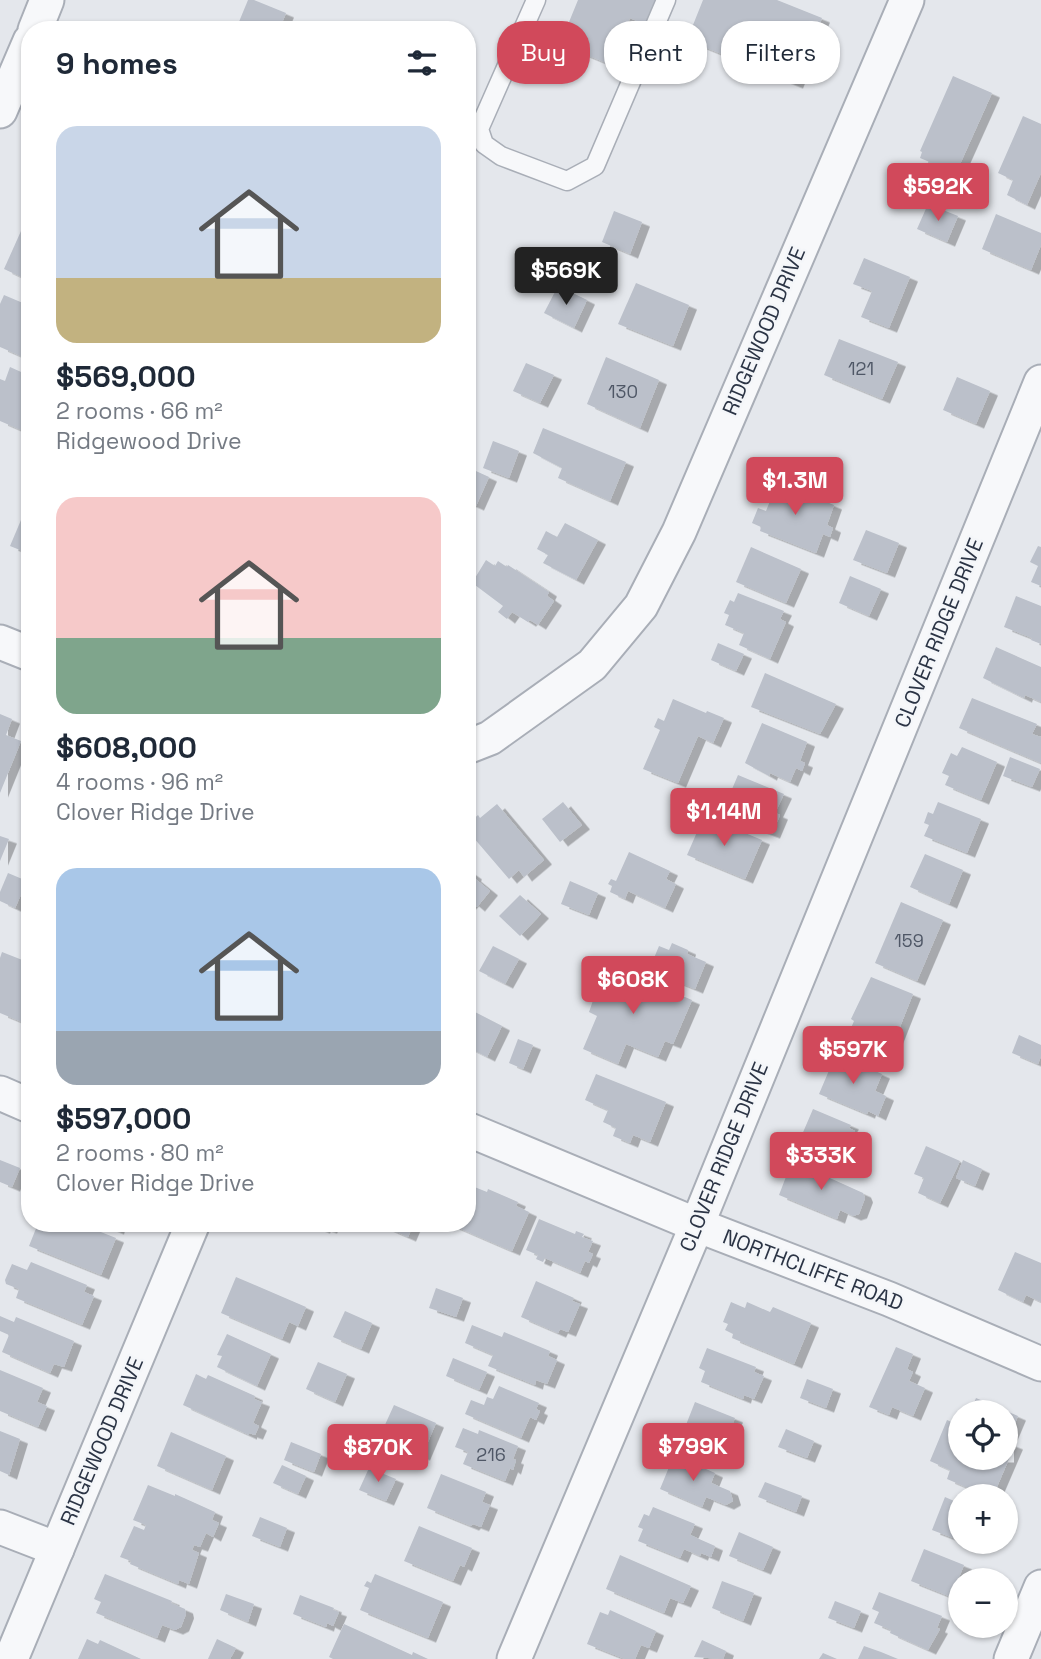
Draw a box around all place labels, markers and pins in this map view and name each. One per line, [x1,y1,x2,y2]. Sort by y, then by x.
pin: $592K [889,164,987,223]
pin: $569K [517,247,615,307]
pin: $1.3M [746,458,844,517]
pin: $1.14M [667,788,781,848]
pin: $608K [584,956,682,1016]
pin: $597K [804,1026,902,1086]
pin: $333K [772,1132,870,1192]
pin: $870K [329,1424,427,1484]
pin: $799K [644,1424,742,1483]

